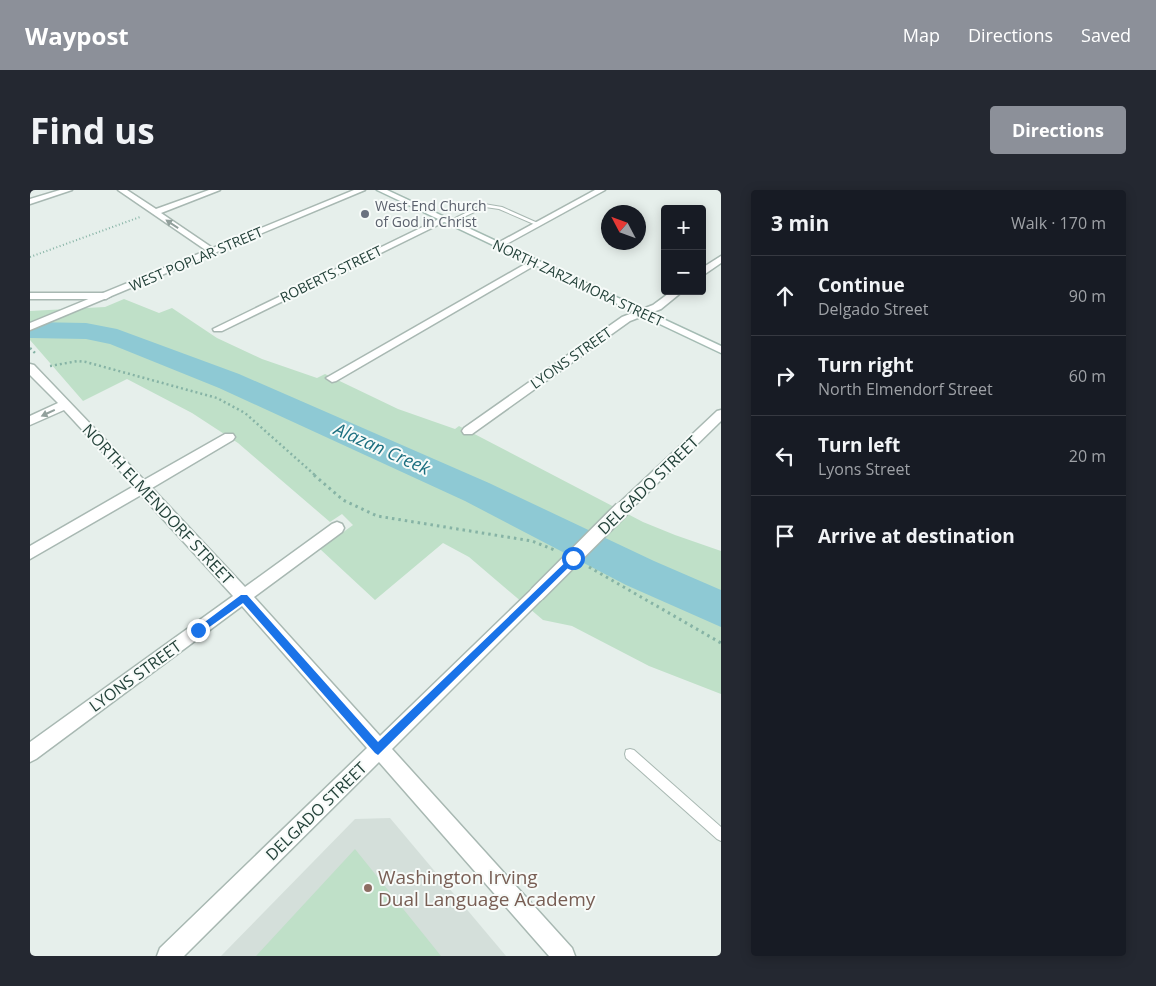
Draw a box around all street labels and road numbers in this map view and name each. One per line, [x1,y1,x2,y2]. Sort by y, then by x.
street label: WEST POPLAR STREET [126,222,266,295]
street label: NORTH ZARZAMORA STREET [490,235,667,331]
street label: ROBERTS STREET [277,240,385,306]
street label: LYONS STREET [526,322,615,393]
street label: NORTH ELMENDORF STREET [78,419,238,589]
street label: DELGADO STREET [593,431,704,539]
street label: LYONS STREET [85,635,186,717]
street label: DELGADO STREET [261,757,372,865]

